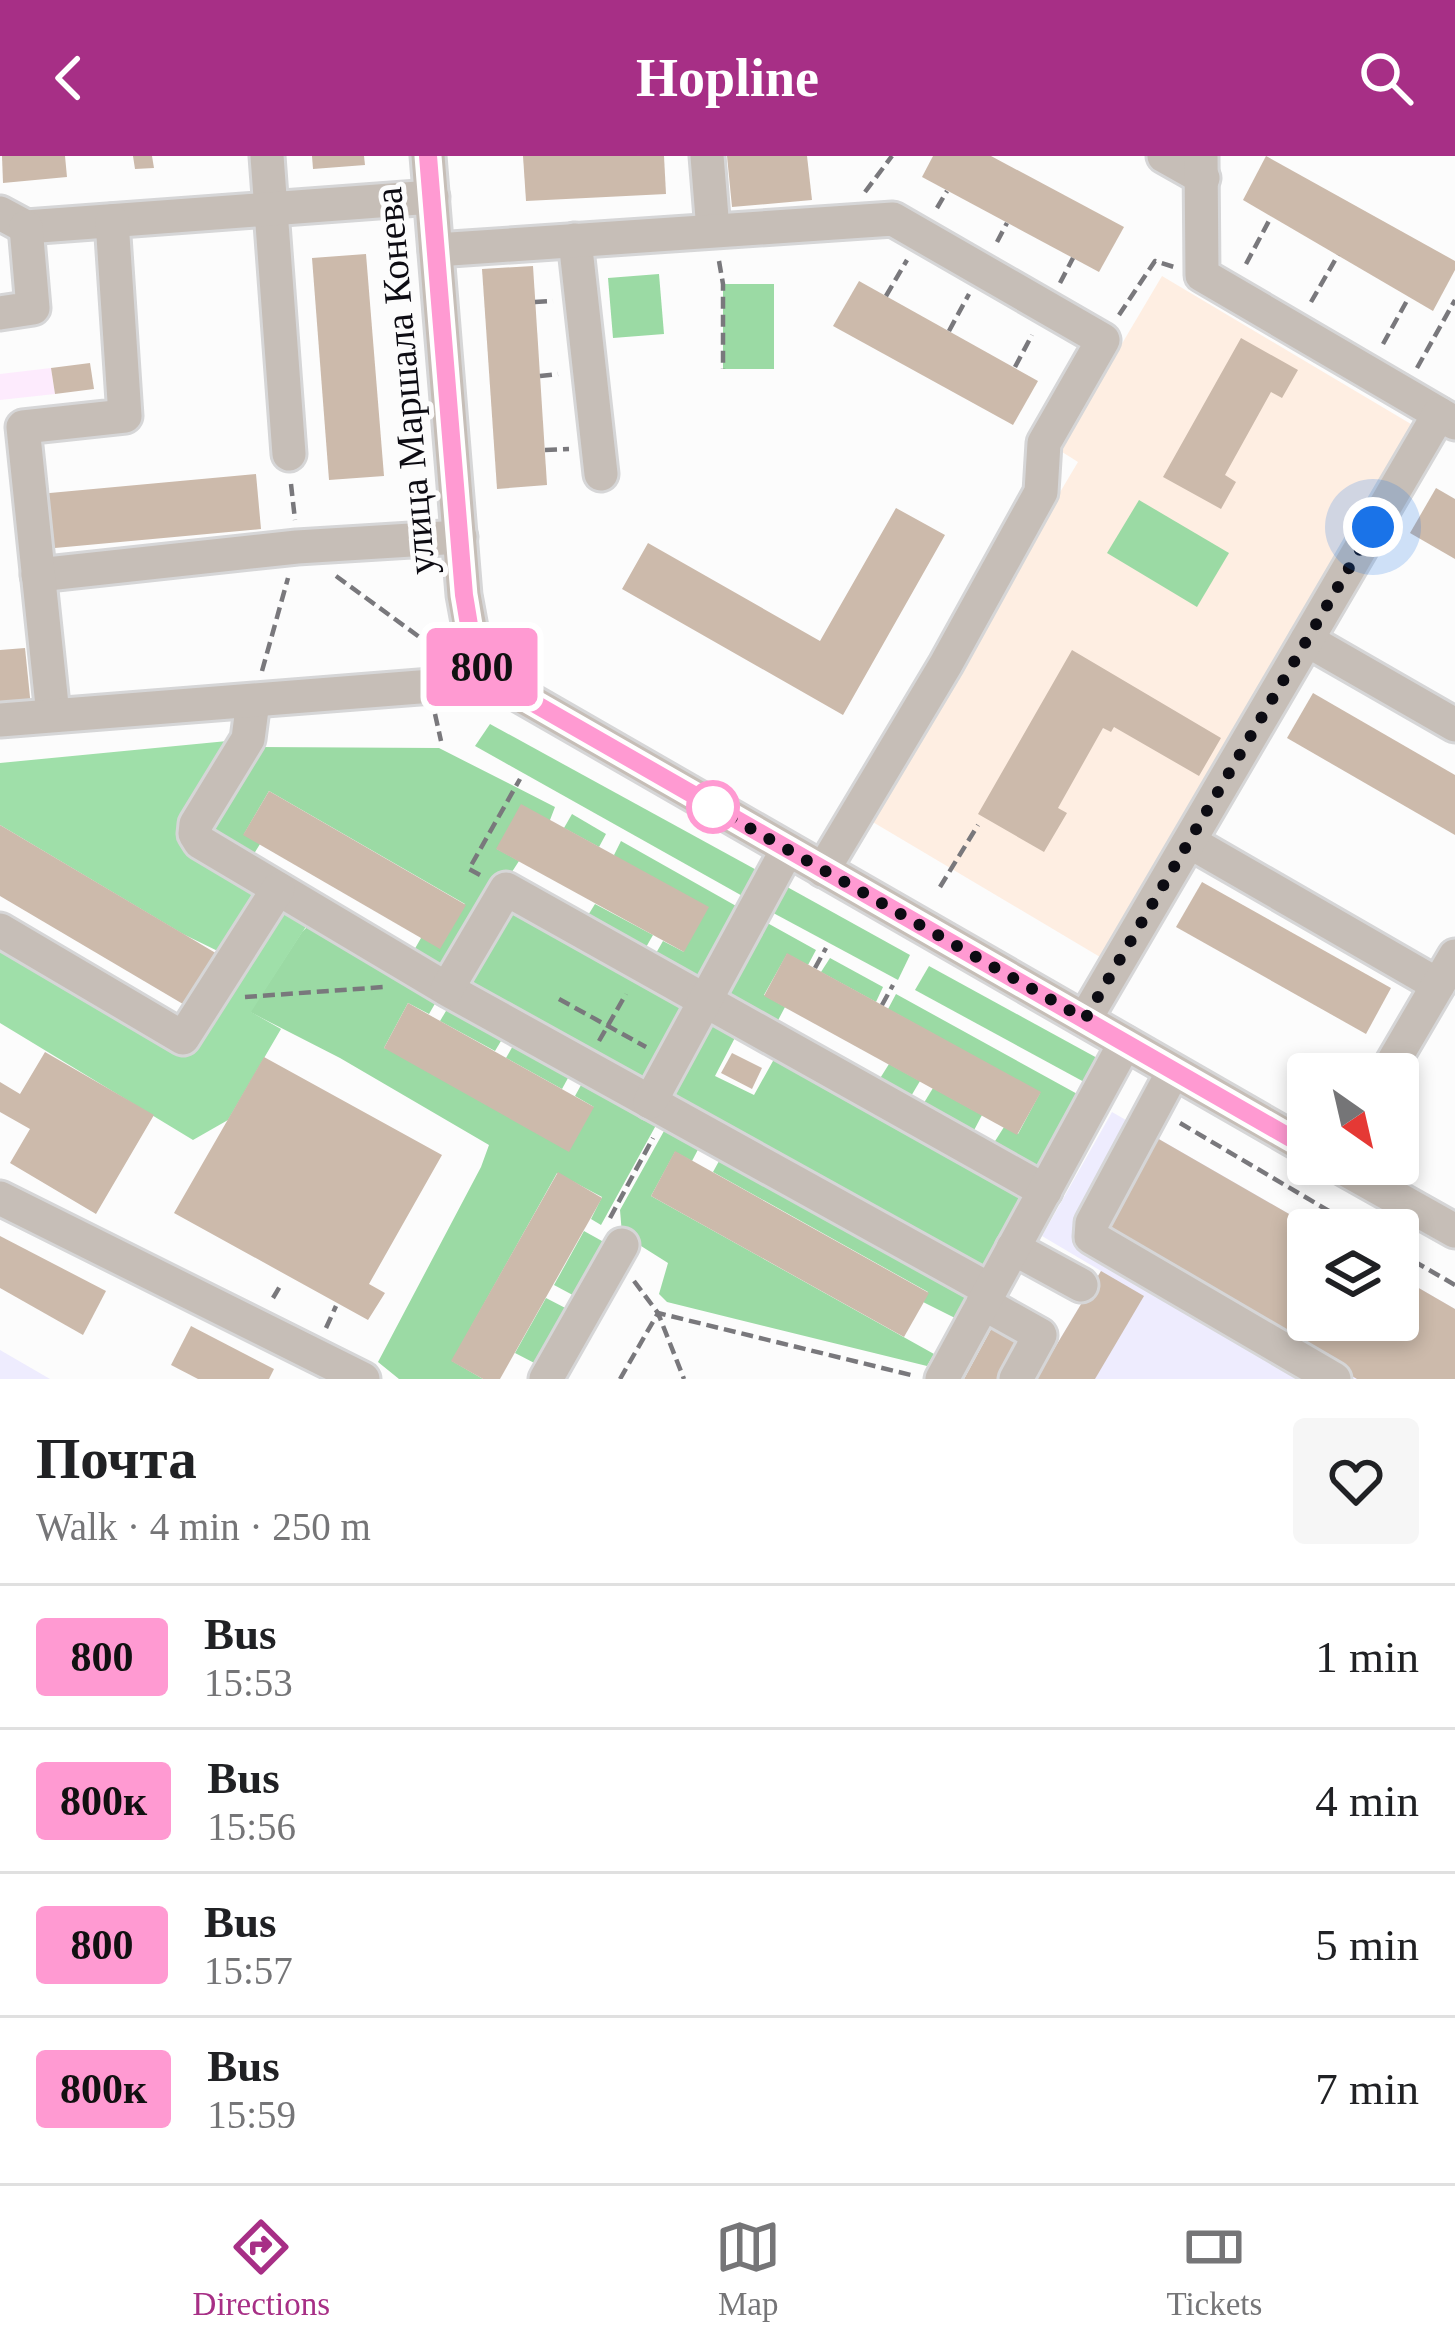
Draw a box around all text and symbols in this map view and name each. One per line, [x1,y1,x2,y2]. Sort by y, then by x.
icon: back [36,45,102,111]
icon: search [1353,45,1419,111]
text: Hopline [636,48,819,108]
street label: улица Маршала Конева [366,185,444,576]
your location [1343,497,1403,557]
line badge: 800 [413,628,551,706]
text: 800 [451,644,514,690]
unlabelled marker [688,782,738,832]
north arrow [1287,1053,1419,1185]
map controls [1287,1053,1419,1341]
button: layers [1287,1209,1419,1341]
button: heart [1293,1418,1419,1544]
text: Почта [36,1427,197,1490]
text: Walk · 4 min · 250 m [36,1505,371,1548]
text: Bus [204,1609,277,1659]
text: 1 min [1315,1632,1419,1682]
text: 800 [71,1634,134,1680]
text: 15:53 [204,1661,293,1704]
text: Bus [207,1753,280,1803]
text: 4 min [1315,1776,1419,1826]
text: 800к [60,1778,147,1824]
text: 15:56 [207,1805,296,1848]
text: Bus [204,1897,277,1947]
text: 5 min [1315,1920,1419,1970]
text: 800 [71,1922,134,1968]
text: 15:57 [204,1949,293,1992]
text: Bus [207,2041,280,2091]
text: 7 min [1315,2064,1419,2114]
text: 800к [60,2066,147,2112]
text: 15:59 [207,2093,296,2136]
tab: Directions [193,2214,330,2323]
tab: Map [715,2214,781,2323]
tab: Tickets [1166,2214,1262,2323]

